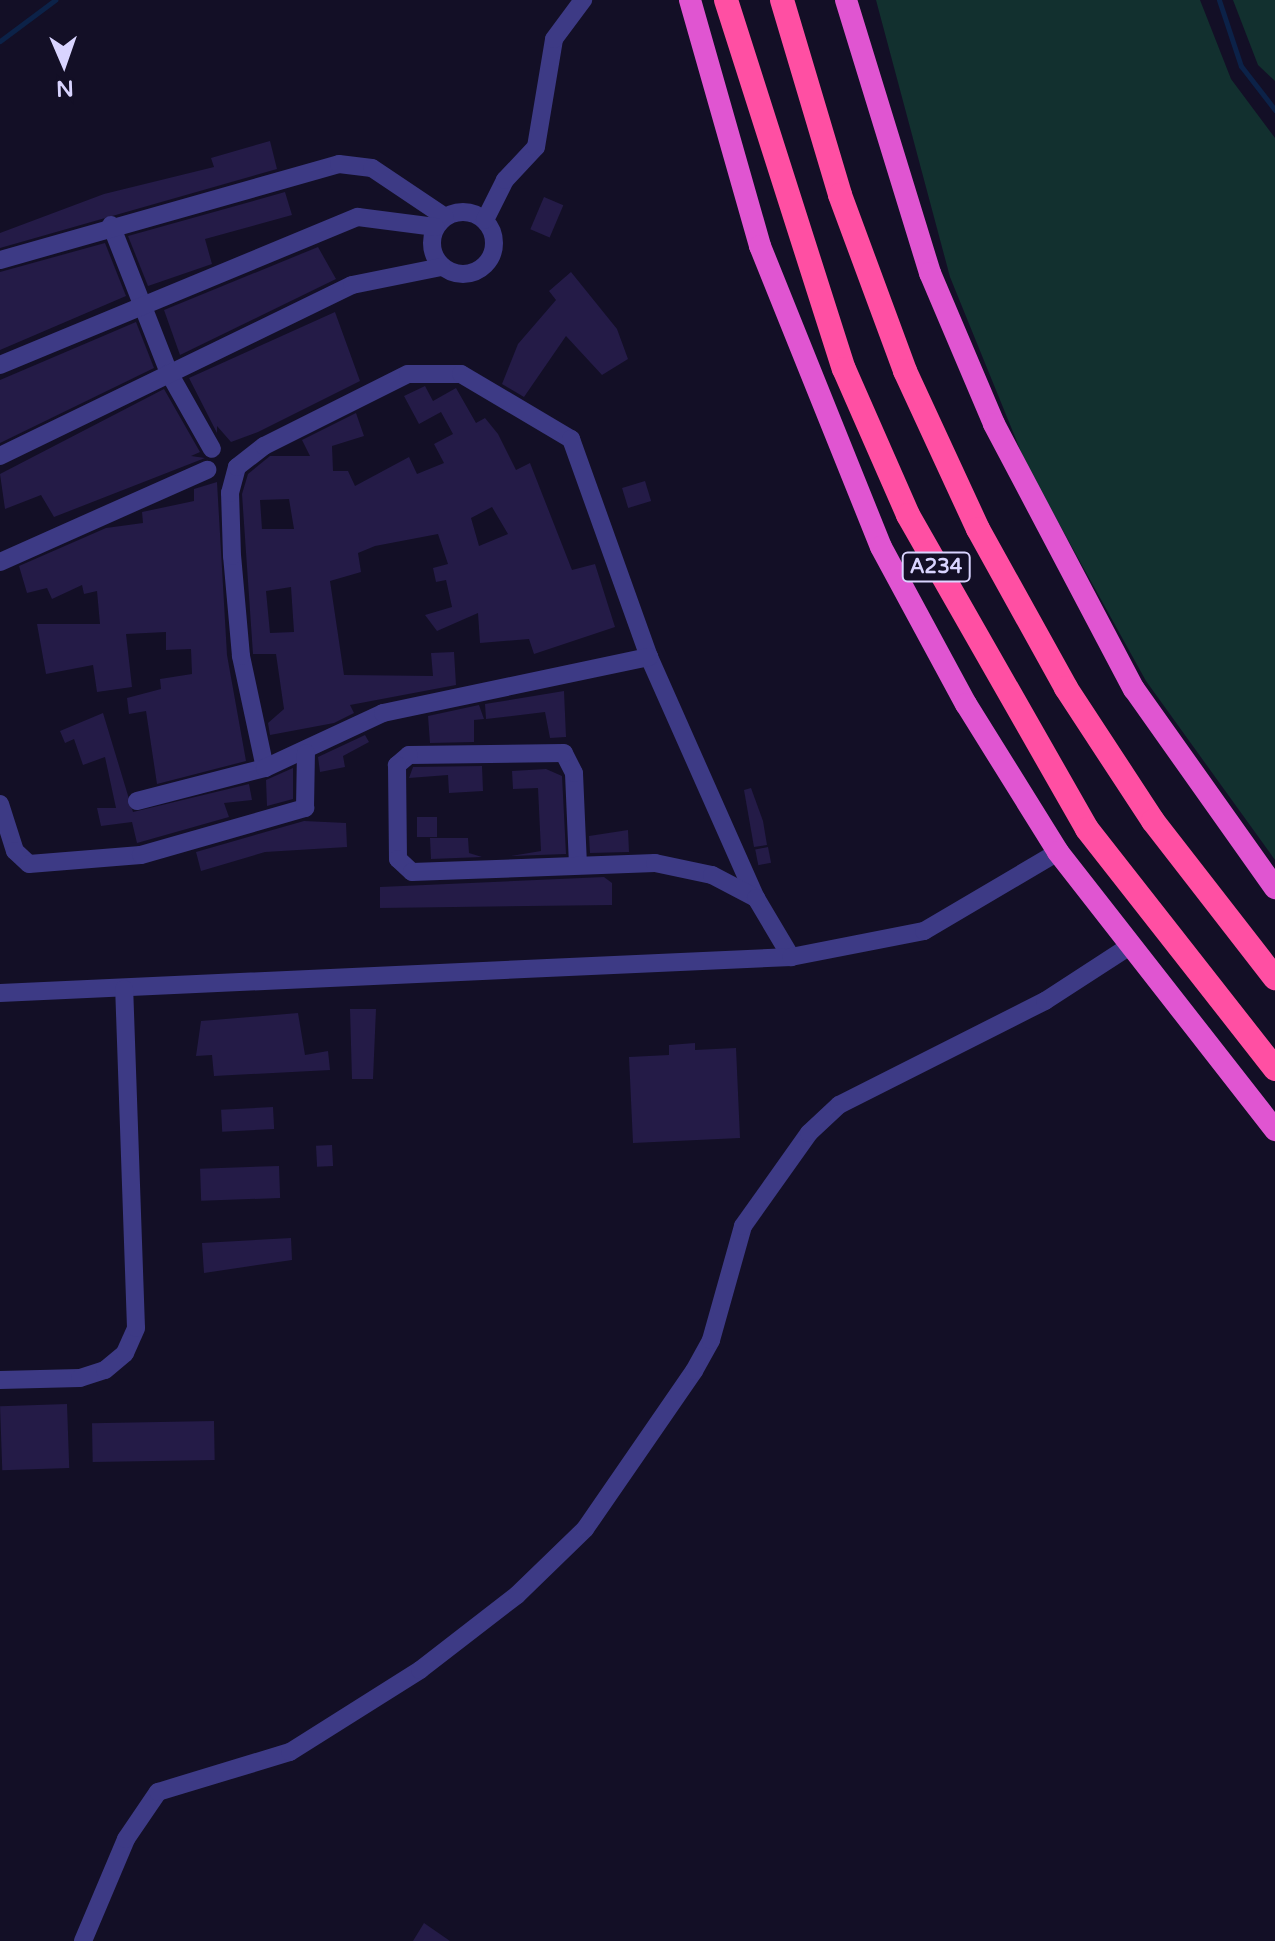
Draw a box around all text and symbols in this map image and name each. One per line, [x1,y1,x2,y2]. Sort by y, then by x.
north arrow [24,24,104,104]
text: N [56,75,74,101]
road number: A234 [900,551,972,583]

